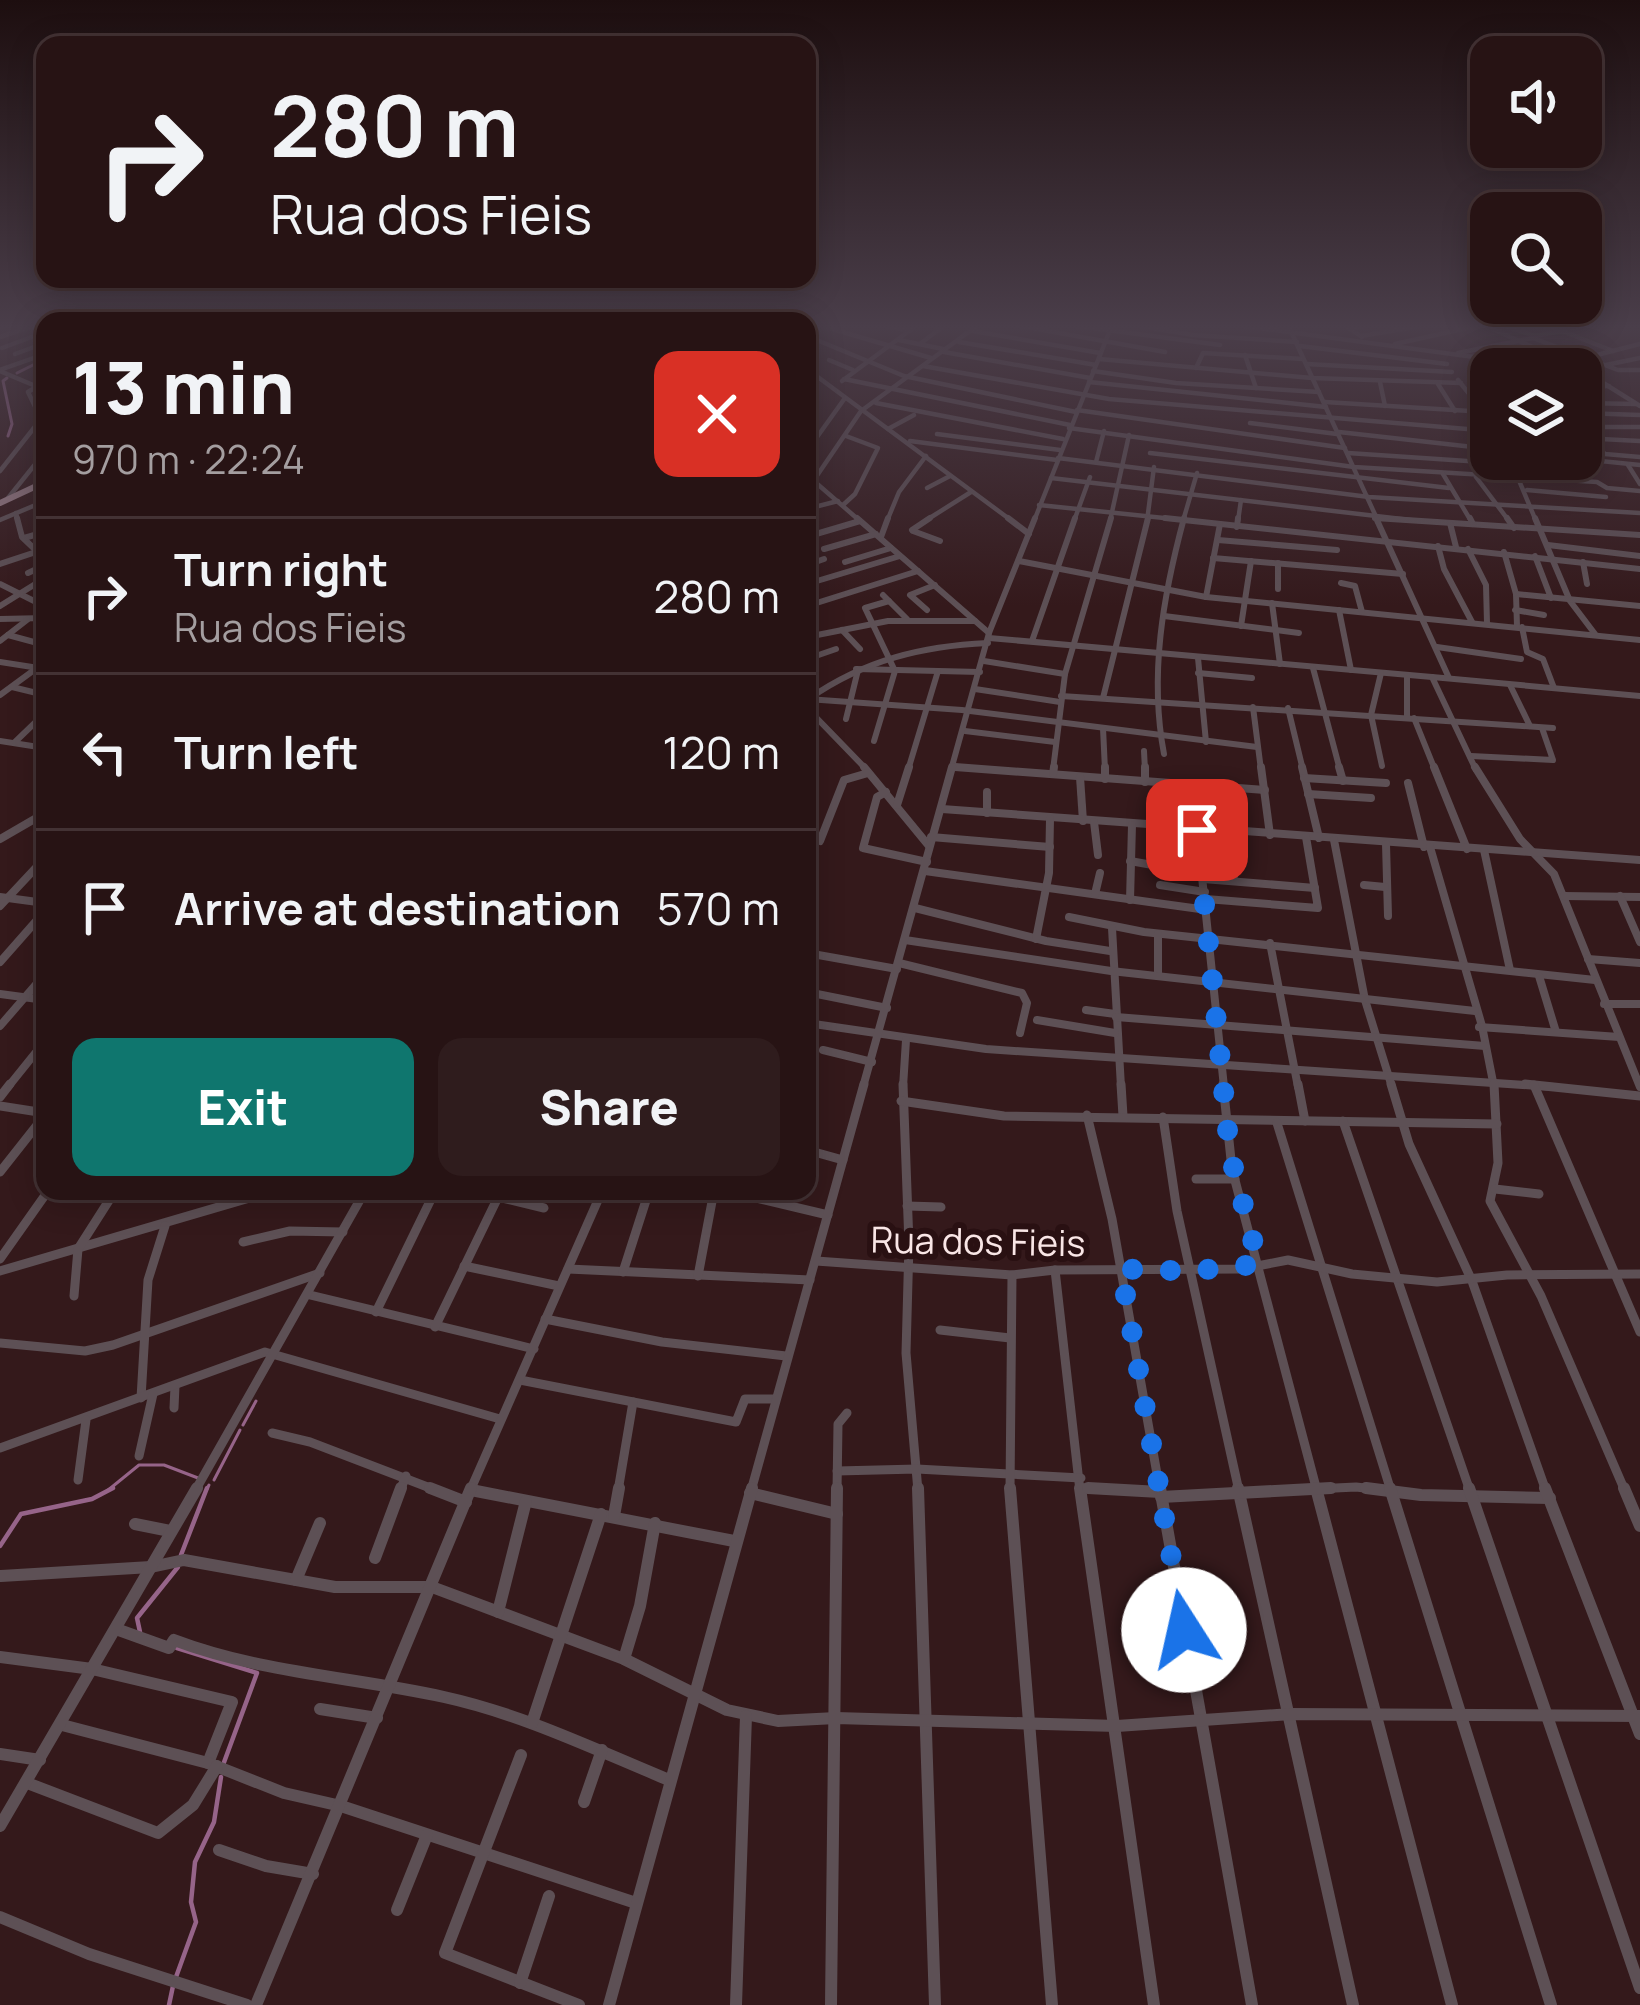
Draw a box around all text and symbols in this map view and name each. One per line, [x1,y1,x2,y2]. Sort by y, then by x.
map controls [1470,36,1602,480]
button: sound [1470,36,1602,168]
text: 280 m [270,67,519,182]
icon: right [72,84,228,240]
text: Rua dos Fieis [270,176,592,250]
button: search [1470,192,1602,324]
text: 13 min [72,337,295,436]
button: layers [1470,348,1602,480]
button: close [654,351,780,477]
text: 970 m · 22:24 [72,432,305,486]
text: Turn right [174,538,388,600]
icon: right [72,563,138,629]
text: 280 m [654,565,780,627]
text: Rua dos Fieis [174,600,407,654]
icon: left [72,719,138,785]
text: Turn left [174,721,359,783]
text: 120 m [662,721,780,783]
pin [1146,779,1248,881]
icon: arrive [1164,797,1230,863]
icon: arrive [72,875,138,941]
text: Arrive at destination [174,877,621,939]
text: 570 m [657,877,780,939]
button: Exit [72,1038,414,1176]
button: Share [438,1038,780,1176]
street label: Rua dos Fieis [870,1215,1086,1267]
position arrow [1121,1567,1247,1693]

